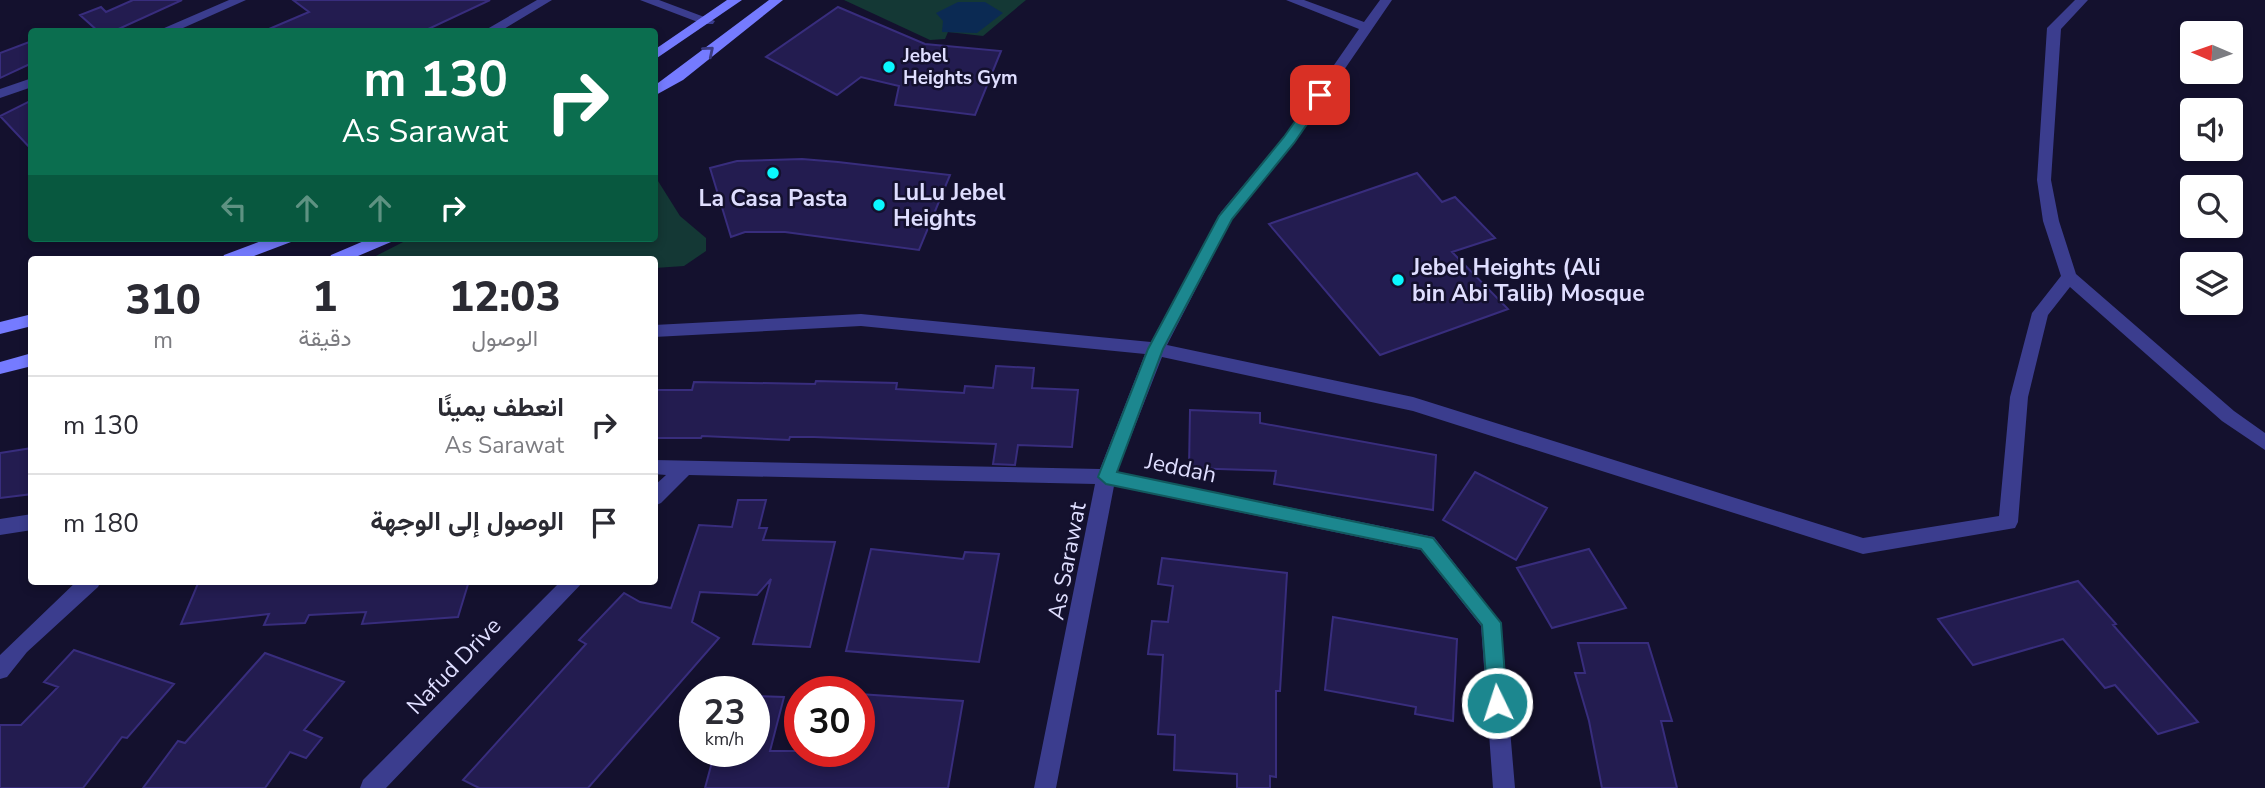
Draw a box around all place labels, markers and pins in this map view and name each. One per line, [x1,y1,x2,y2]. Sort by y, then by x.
place label: Jebel Heights Gym [902,43,1018,91]
marker: Jebel Heights Gym [881,59,897,75]
pin [1290,65,1350,125]
marker: La Casa Pasta [765,165,781,181]
place label: LuLu Jebel Heights [893,177,1006,234]
place label: La Casa Pasta [698,183,848,214]
marker: LuLu Jebel Heights [871,197,887,213]
place label: Jebel Heights (Ali bin Abi Talib) Mosque [1411,252,1645,309]
marker: Jebel Heights (Ali bin Abi Talib) Mosque [1390,272,1406,288]

